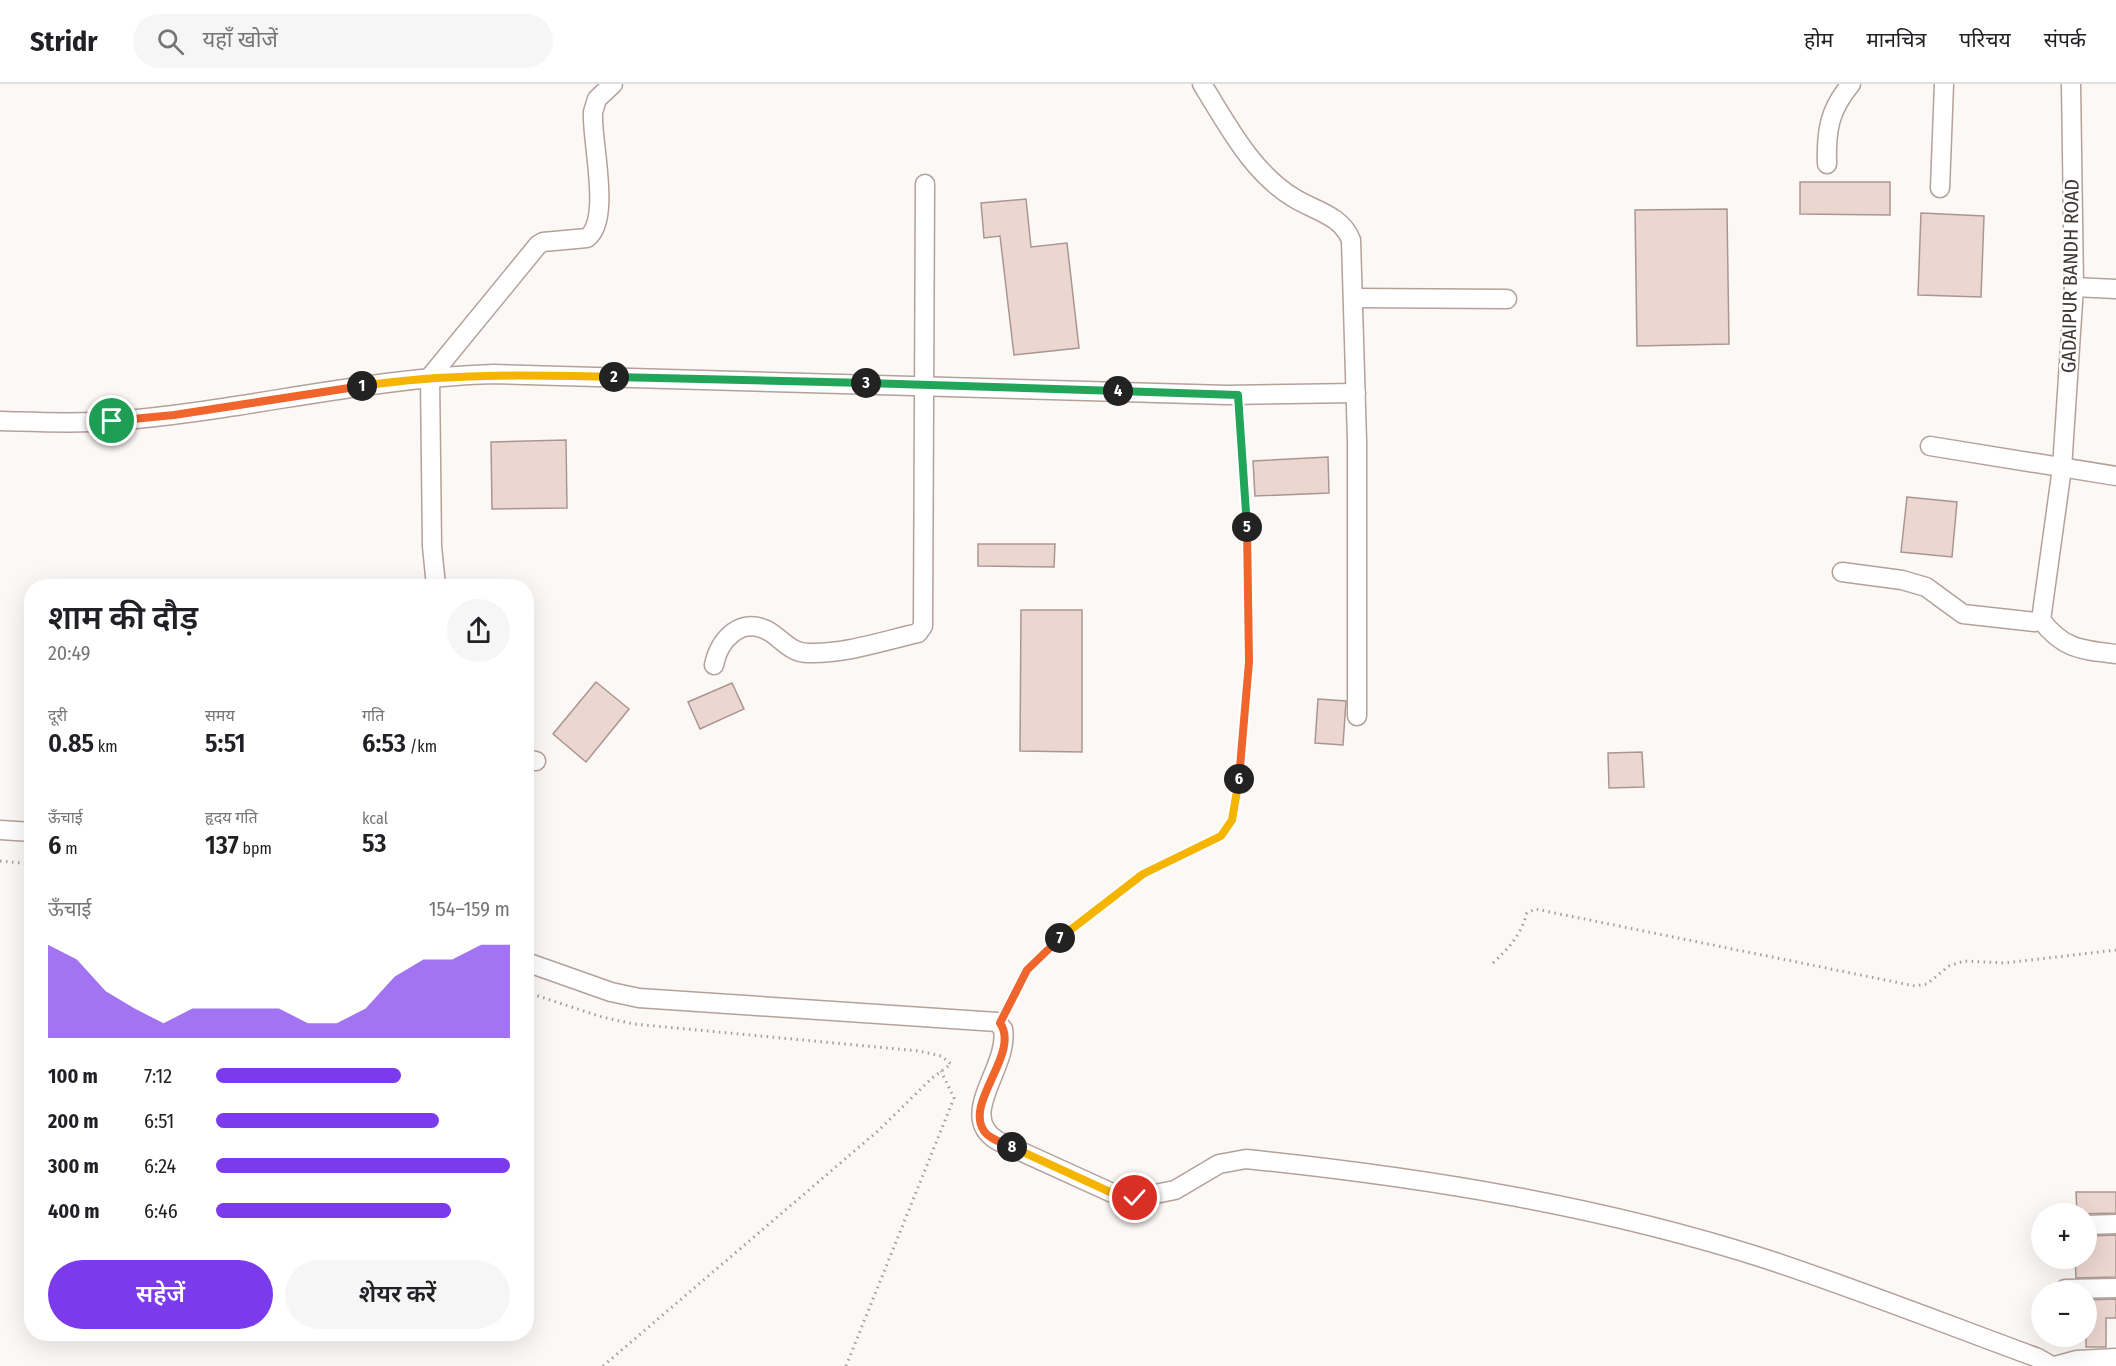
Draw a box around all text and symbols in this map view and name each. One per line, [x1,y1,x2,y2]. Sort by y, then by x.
search box [133,14,553,68]
text: Stridr [30,25,97,58]
icon: search [154,25,187,58]
text: यहाँ खोजें [202,26,278,53]
text: होम [1804,27,1833,53]
text: मानचित्र [1866,27,1926,53]
text: परिचय [1959,27,2011,53]
text: संपर्क [2044,27,2086,53]
street label: GADAIPUR BANDH ROAD [2056,179,2084,373]
pin: 2 [599,362,629,392]
text: 2 [610,367,618,386]
pin: 3 [851,368,881,398]
pin: 1 [347,371,377,401]
text: 3 [862,373,870,392]
text: 1 [359,376,365,395]
pin: 4 [1103,376,1133,406]
text: 4 [1114,381,1122,400]
pin [86,395,137,446]
icon: arrive [95,404,128,437]
pin: 5 [1232,512,1262,542]
text: 5 [1243,517,1251,536]
text: शाम की दौड़ [48,598,198,638]
button: share [447,599,510,662]
text: 20:49 [48,641,90,665]
text: दूरी [48,706,67,725]
text: समय [205,706,235,725]
text: गति [362,706,384,725]
text: 0.85 [48,728,94,759]
text: 5:51 [205,728,246,759]
text: 6:53 [362,728,406,759]
text: km [94,737,118,756]
text: /km [406,737,437,756]
pin: 6 [1224,764,1254,794]
text: 6 [1235,769,1243,788]
text: ऊँचाई [48,808,83,827]
text: हृदय गति [205,808,258,827]
text: kcal [362,809,388,828]
text: 53 [362,828,387,859]
text: 6 [48,830,61,861]
text: 137 [205,830,239,861]
text: m [61,839,78,858]
text: bpm [239,839,272,858]
text: ऊँचाई [48,897,91,921]
text: 154–159 m [429,897,510,921]
pin: 7 [1045,923,1075,953]
text: 7 [1057,928,1063,947]
text: 100 m [48,1064,98,1088]
text: 7:12 [144,1064,172,1088]
text: 200 m [48,1109,99,1133]
text: 6:51 [144,1109,174,1133]
pin: 8 [997,1132,1027,1162]
text: 8 [1008,1137,1016,1156]
text: 300 m [48,1154,99,1178]
text: 6:24 [144,1154,176,1178]
pin [1109,1172,1160,1223]
icon: check [1118,1181,1151,1214]
text: 400 m [48,1199,100,1223]
text: 6:46 [144,1199,178,1223]
map controls [2031,1203,2097,1347]
button: + [2031,1203,2097,1269]
button: सहेजें [48,1260,273,1329]
button: शेयर करें [285,1260,510,1329]
button: − [2031,1281,2097,1347]

